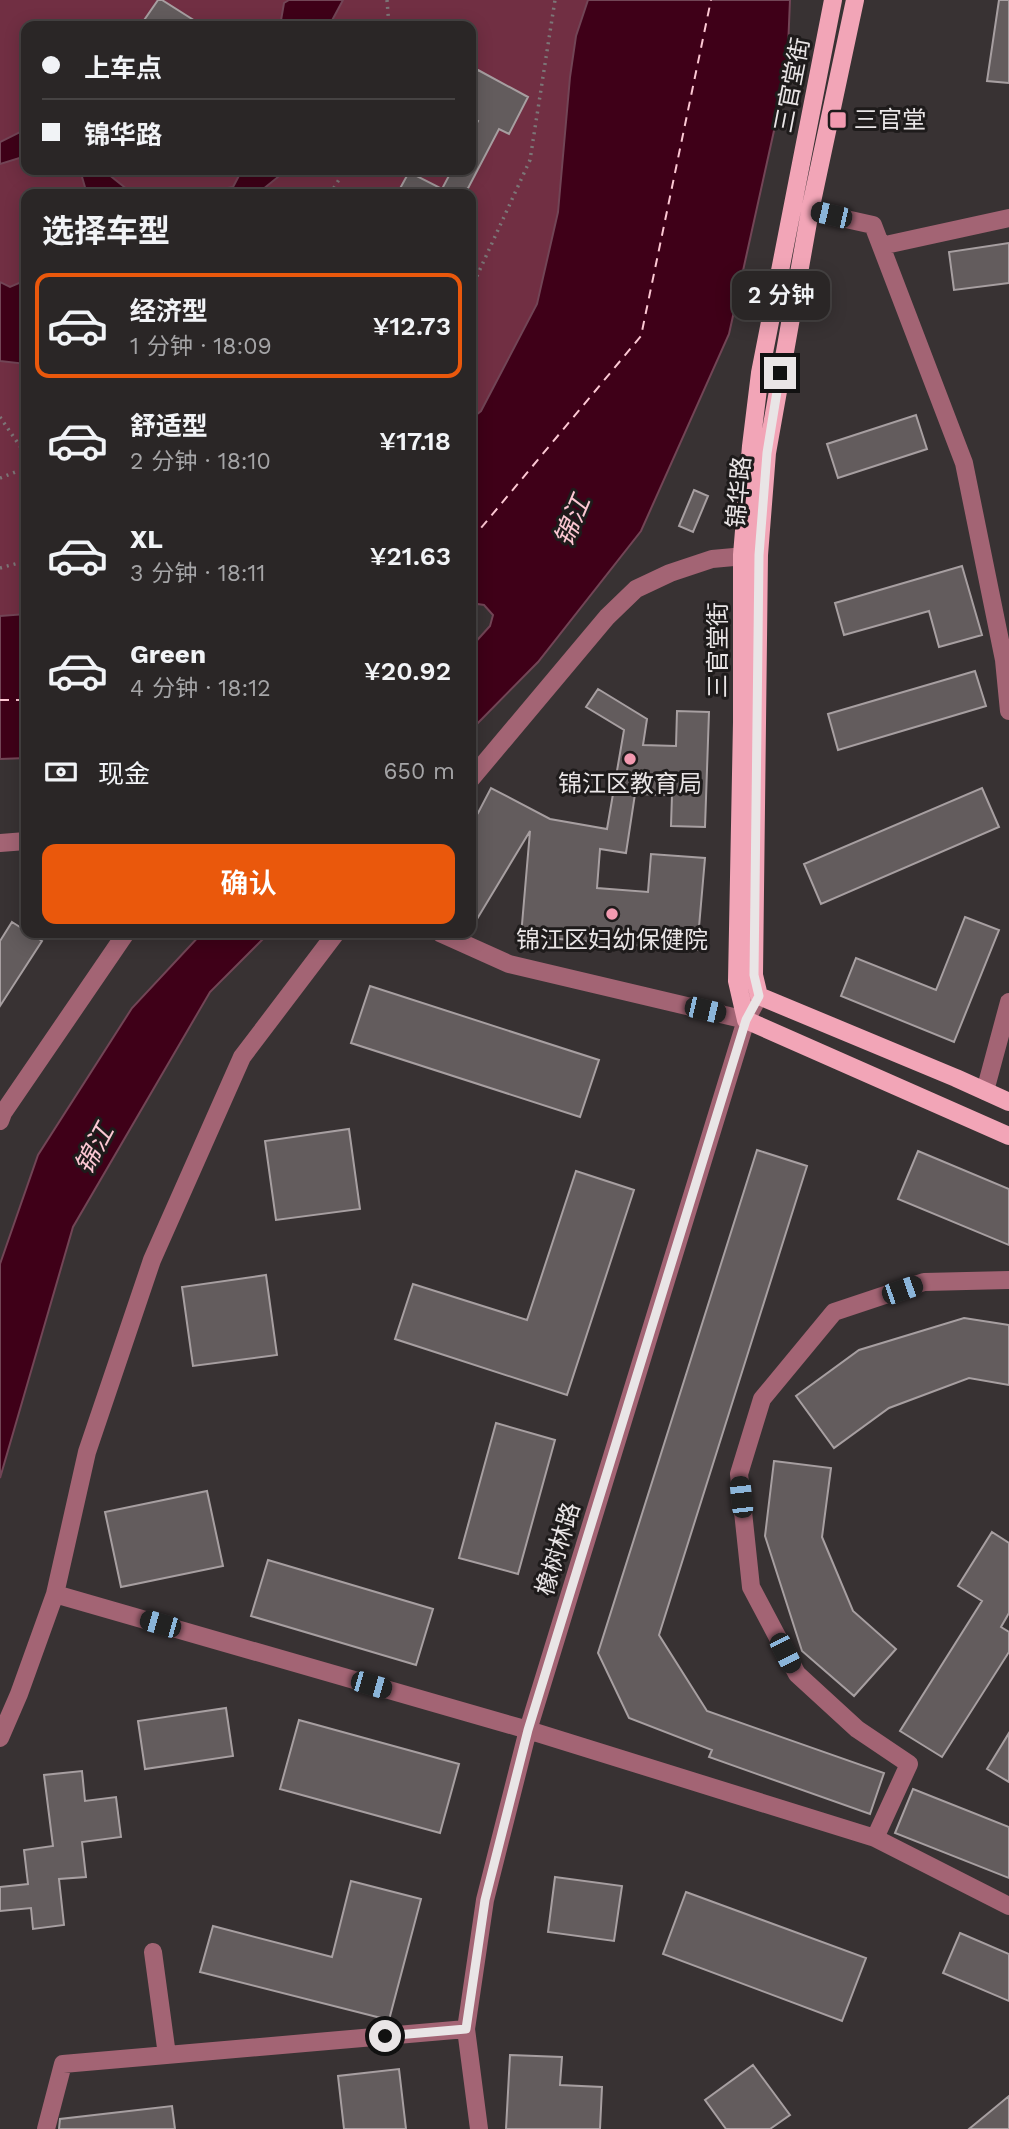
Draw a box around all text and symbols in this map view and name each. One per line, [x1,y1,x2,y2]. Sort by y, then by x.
street label: 三官堂街 [769,35,815,135]
text: 上车点 [84,53,162,83]
place label: 三官堂 [854,106,926,134]
marker: 三官堂 [828,110,848,130]
text: 锦华路 [84,120,162,150]
car [809,200,854,230]
text: 选择车型 [42,212,170,250]
callout: 2 分钟 [731,272,829,320]
text: 2 分钟 [748,282,814,309]
icon: car [46,294,109,357]
text: 经济型 [130,296,208,326]
text: ¥12.73 [373,311,451,341]
text: 1 分钟 · 18:09 [130,333,272,360]
route end [764,357,796,389]
icon: car [46,409,109,472]
text: 舒适型 [130,411,208,441]
text: ¥17.18 [379,426,451,456]
text: 2 分钟 · 18:10 [130,448,271,475]
street label: 锦华路 [722,455,756,529]
water label: 锦江 [548,488,597,551]
icon: car [46,524,109,587]
text: XL [130,524,163,554]
text: ¥21.63 [370,541,451,571]
text: 3 分钟 · 18:11 [130,560,266,587]
street label: 三官堂街 [704,602,732,698]
icon: car [46,639,109,702]
text: Green [130,639,206,669]
text: ¥20.92 [364,656,451,686]
text: 4 分钟 · 18:12 [130,675,271,702]
marker: 锦江区教育局 [622,751,638,767]
icon: cash [42,753,80,791]
text: 650 m [384,758,455,785]
text: 现金 [98,759,150,789]
place label: 锦江区教育局 [558,770,702,798]
button: 确认 [42,844,455,924]
marker: 锦江区妇幼保健院 [604,906,620,922]
place label: 锦江区妇幼保健院 [516,926,708,954]
car [683,995,728,1025]
water label: 锦江 [69,1116,121,1179]
car [879,1273,926,1307]
car [729,1475,754,1519]
street label: 橡树林路 [531,1499,585,1599]
car [137,1608,184,1640]
car [767,1630,804,1676]
car [348,1669,395,1701]
route start [369,2020,401,2052]

